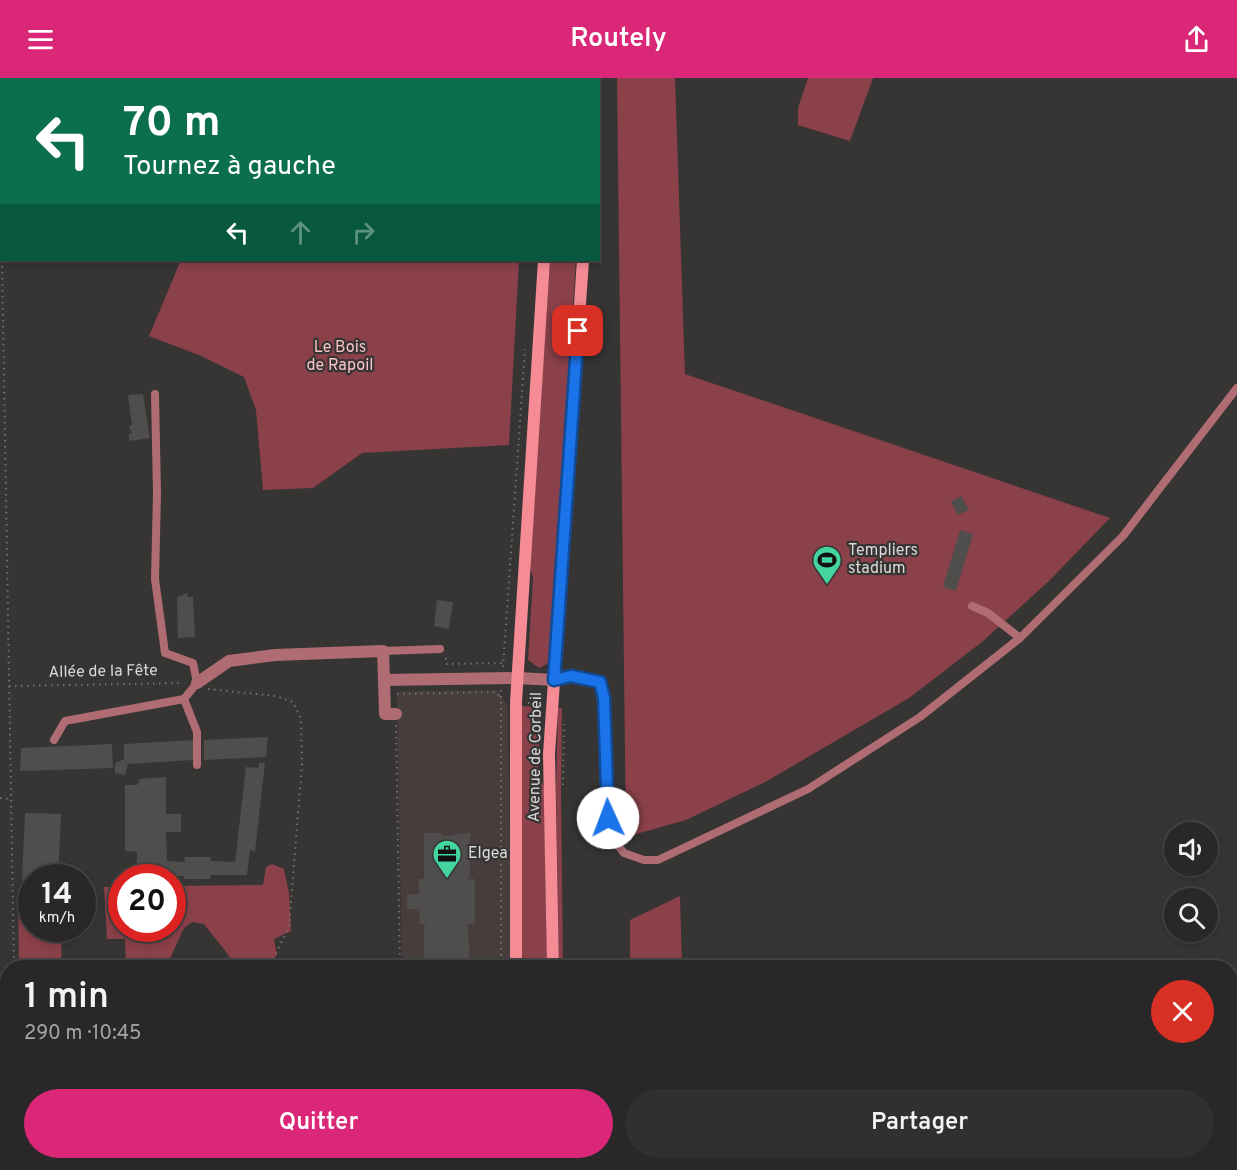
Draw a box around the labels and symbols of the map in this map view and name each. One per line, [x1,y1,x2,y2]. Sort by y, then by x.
pin [552,305,603,356]
park label: Le Bois de Rapoil [307,338,373,376]
place label: Templiers stadium [848,541,918,579]
sports icon: Templiers stadium [811,544,843,586]
street label: Allée de la Fête [48,661,158,683]
street label: Avenue de Corbeil [525,692,547,822]
position arrow [576,786,640,850]
office icon: Elgea [431,838,463,880]
place label: Elgea [468,844,508,864]
speed limit sign: 20 [108,864,186,942]

